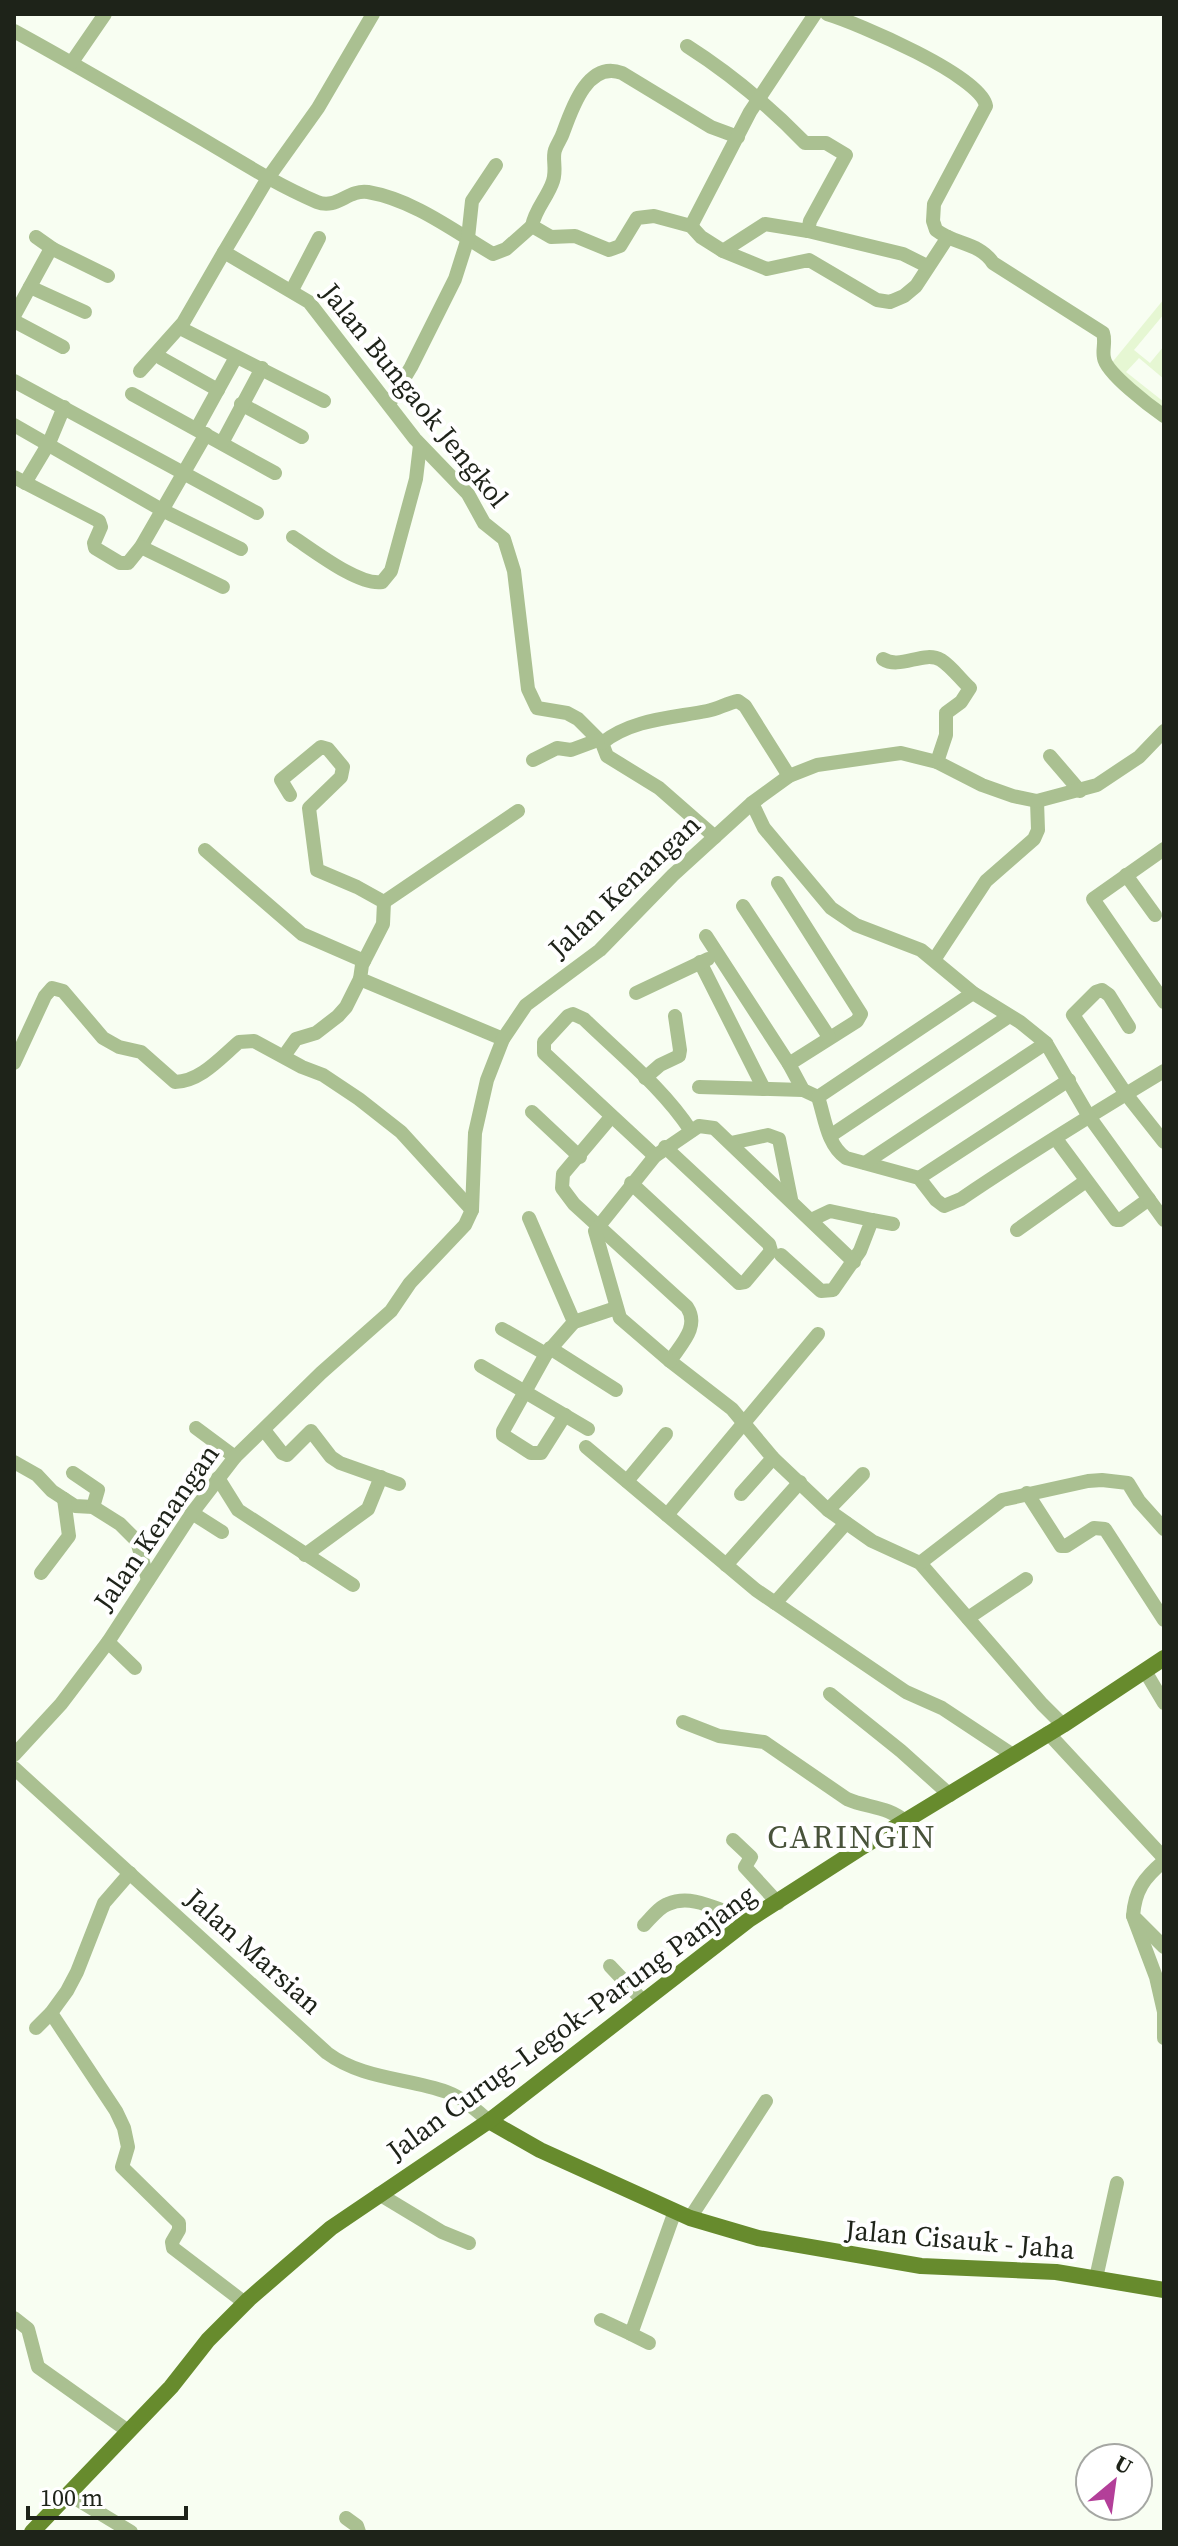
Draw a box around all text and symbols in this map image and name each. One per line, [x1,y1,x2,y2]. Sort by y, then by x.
street label: Jalan Bungaok Jengkol [312,274,517,515]
street label: Jalan Kenangan [539,806,708,967]
street label: Jalan Kenangan [84,1436,228,1619]
district label: CARINGIN [767,1815,937,1859]
street label: Jalan Curug–Legok–Parung Panjang [378,1875,763,2169]
street label: Jalan Marsian [177,1879,330,2023]
street label: Jalan Cisauk - Jaha [842,2210,1077,2268]
north arrow [1074,2442,1154,2522]
text: U [1109,2447,1138,2482]
scale bar [28,2470,186,2520]
text: 100 m [40,2481,103,2514]

